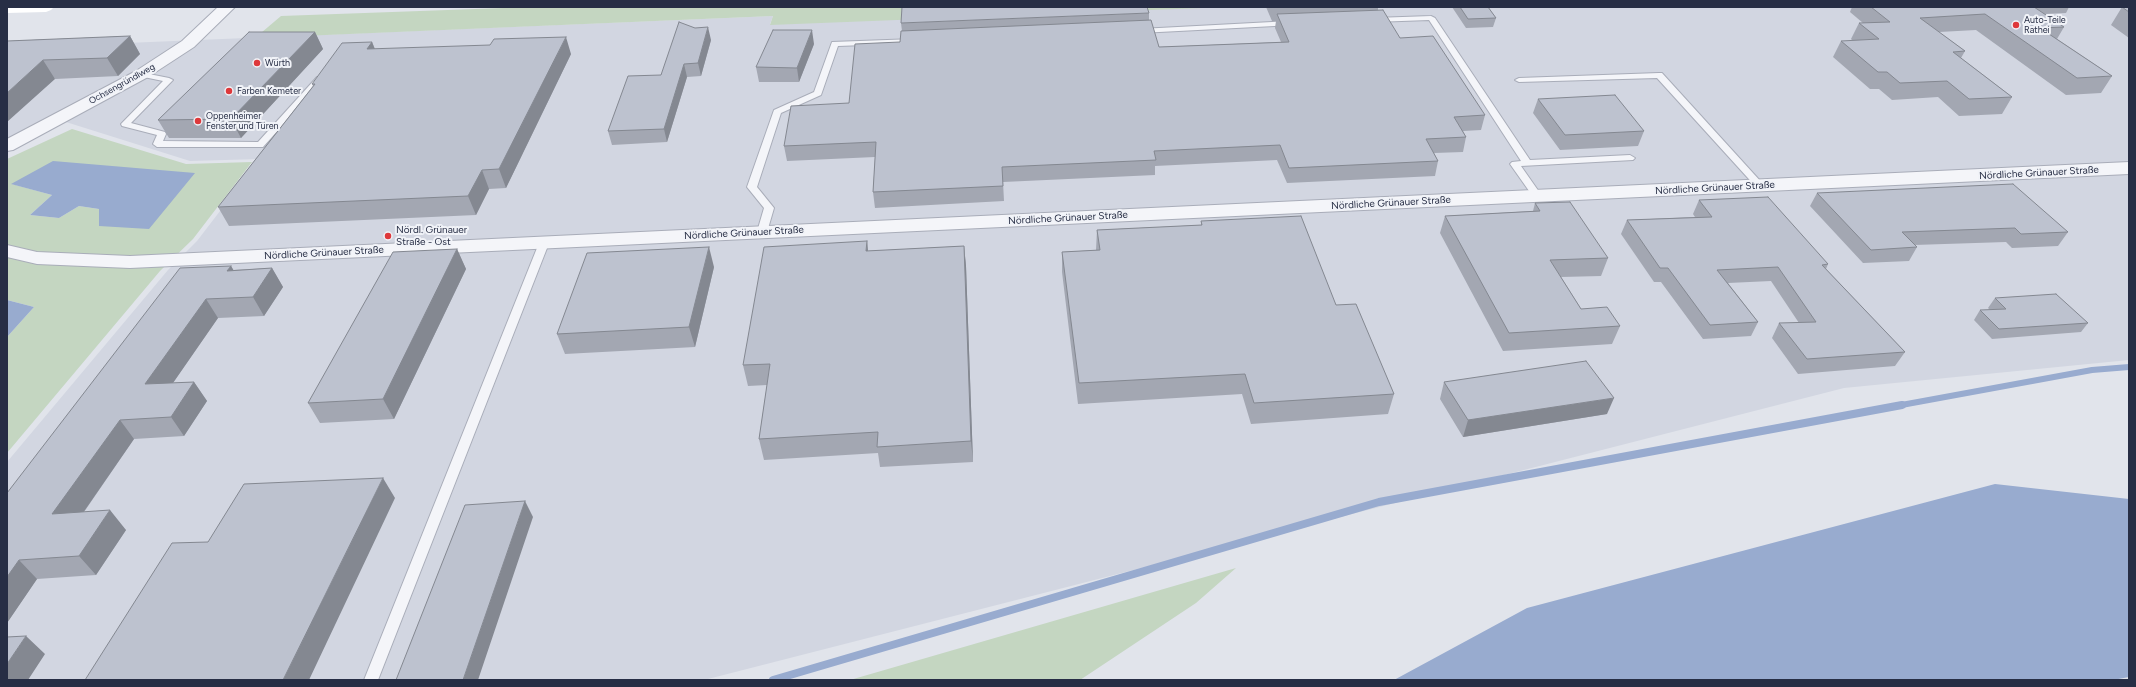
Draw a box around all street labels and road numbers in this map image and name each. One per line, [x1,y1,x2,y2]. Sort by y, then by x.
street label: Ochsengründlweg [87,61,157,107]
street label: Nördliche Grünauer Straße [1979,164,2099,182]
street label: Nördliche Grünauer Straße [1655,179,1775,197]
street label: Nördliche Grünauer Straße [1331,194,1451,212]
street label: Nördliche Grünauer Straße [1008,209,1128,227]
street label: Nördliche Grünauer Straße [684,224,804,242]
street label: Nördliche Grünauer Straße [264,244,384,262]

